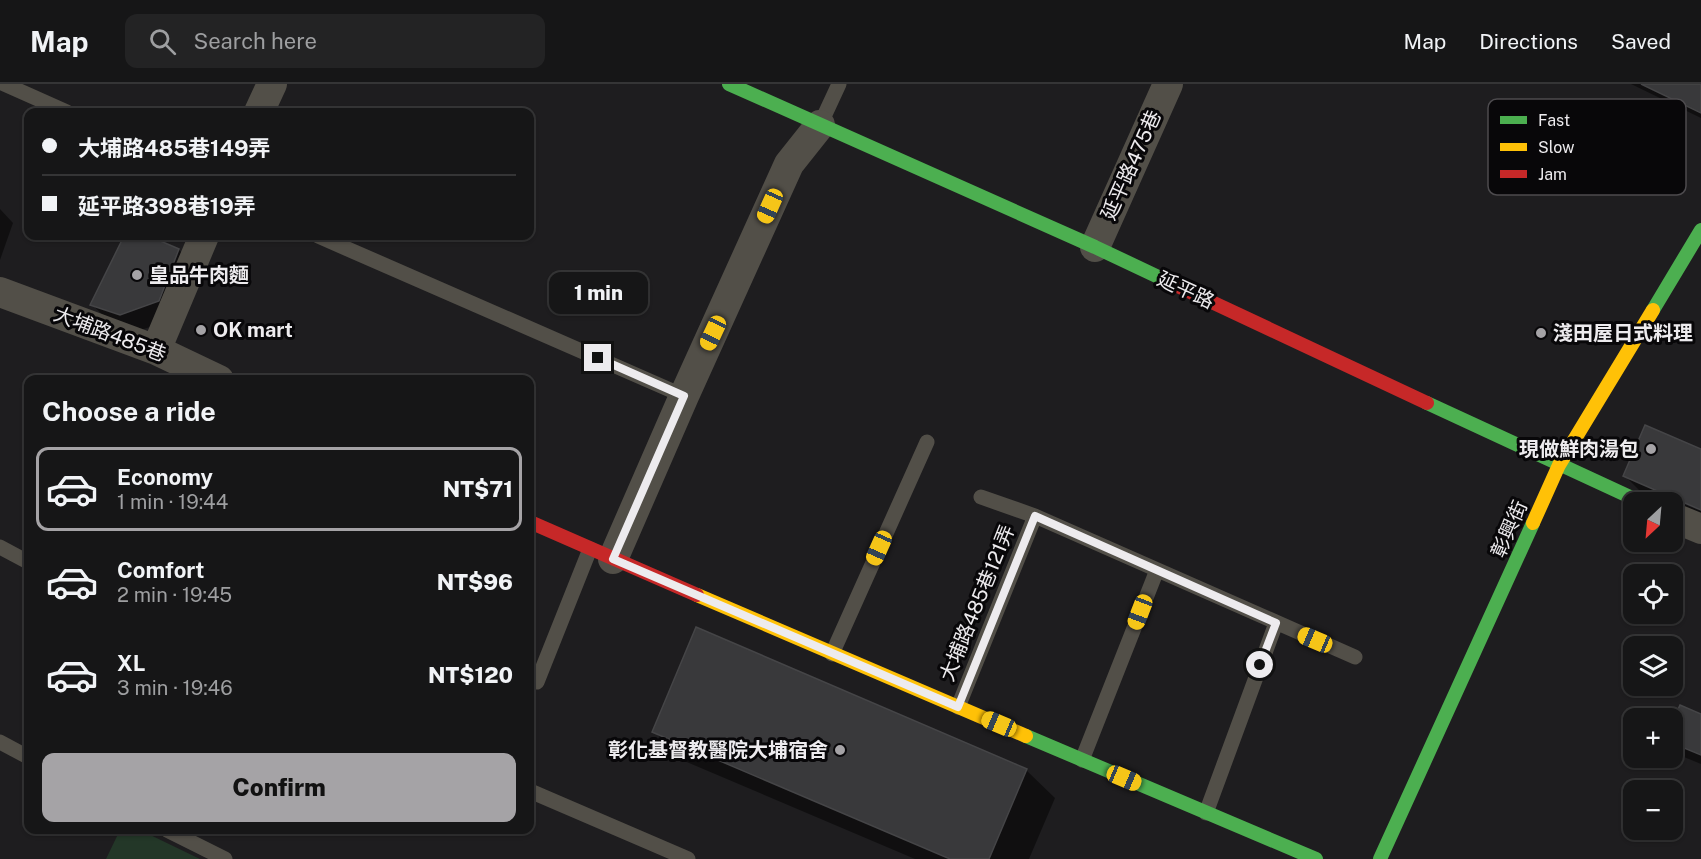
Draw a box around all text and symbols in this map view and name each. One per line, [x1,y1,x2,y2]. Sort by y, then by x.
search box [125,14,545,68]
text: Map [30,25,89,58]
icon: search [146,25,179,58]
text: Search here [194,28,317,54]
text: Map [1404,29,1446,54]
text: Directions [1479,29,1578,54]
text: Saved [1611,29,1671,54]
legend [1488,99,1686,195]
street label: 延平路475巷 [1096,106,1166,224]
text: Fast [1538,111,1570,130]
text: 大埔路485巷149弄 [78,135,270,161]
text: Slow [1538,138,1575,157]
text: Jam [1538,165,1567,184]
car [754,186,786,226]
text: 延平路398巷19弄 [78,193,256,219]
place label: 皇品牛肉麵 [149,263,249,287]
street label: 延平路 [1154,266,1218,314]
marker: 皇品牛肉麵 [130,268,144,282]
callout: 1 min [548,271,648,313]
text: 1 min [574,281,623,305]
street label: 大埔路485巷 [50,302,170,366]
car [697,313,729,353]
place label: OK mart [213,318,293,342]
place label: 淺田屋日式料理 [1553,321,1693,345]
marker: OK mart [194,323,208,337]
marker: 淺田屋日式料理 [1534,326,1548,340]
route end [584,344,611,371]
text: Choose a ride [42,395,216,427]
place label: 現做鮮肉湯包 [1519,437,1639,461]
marker: 現做鮮肉湯包 [1644,442,1658,456]
icon: car [45,462,99,516]
text: Economy [117,464,213,490]
text: NT$71 [443,476,513,502]
text: 1 min · 19:44 [117,490,228,514]
north arrow [1623,492,1683,552]
map controls [1623,492,1683,840]
street label: 彰興街 [1486,497,1532,561]
street label: 大埔路485巷121弄 [935,521,1019,685]
car [863,528,895,568]
icon: car [45,555,99,609]
text: Comfort [117,557,204,583]
button: locate [1623,564,1683,624]
text: NT$96 [437,569,513,595]
text: 2 min · 19:45 [117,583,232,607]
car [1125,592,1155,632]
car [1295,625,1335,655]
button: layers [1623,636,1683,696]
icon: car [45,648,99,702]
text: XL [117,650,145,676]
route start [1246,651,1273,678]
text: NT$120 [428,662,513,688]
text: 3 min · 19:46 [117,676,233,700]
button: + [1623,708,1683,768]
car [979,709,1019,739]
place label: 彰化基督教醫院大埔宿舍 [608,738,828,762]
marker: 彰化基督教醫院大埔宿舍 [833,743,847,757]
button: Confirm [42,753,516,822]
car [1104,763,1144,793]
button: − [1623,780,1683,840]

